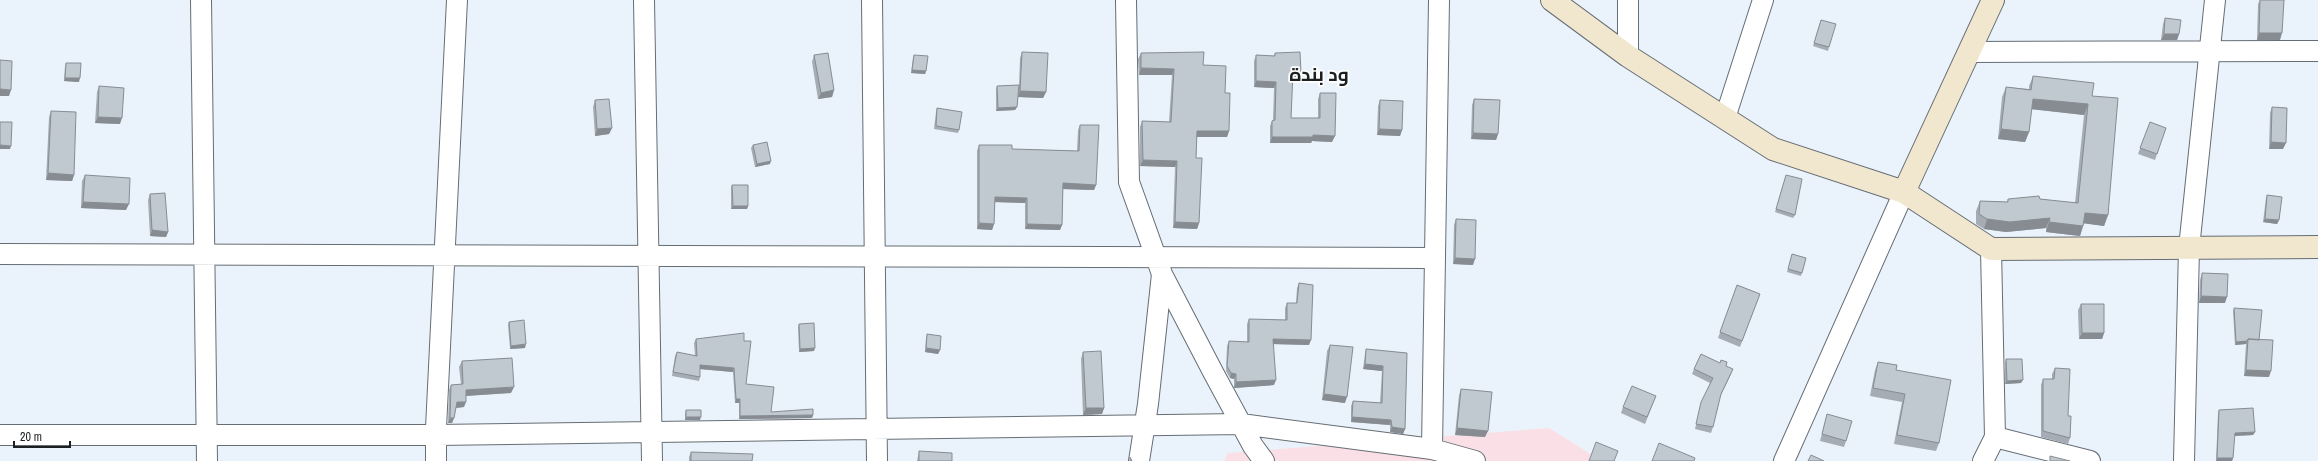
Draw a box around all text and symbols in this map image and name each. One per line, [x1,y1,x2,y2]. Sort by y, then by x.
district label: ود بندة [1289,61,1349,87]
scale bar [14,423,70,449]
text: 20 m [20,429,42,445]

